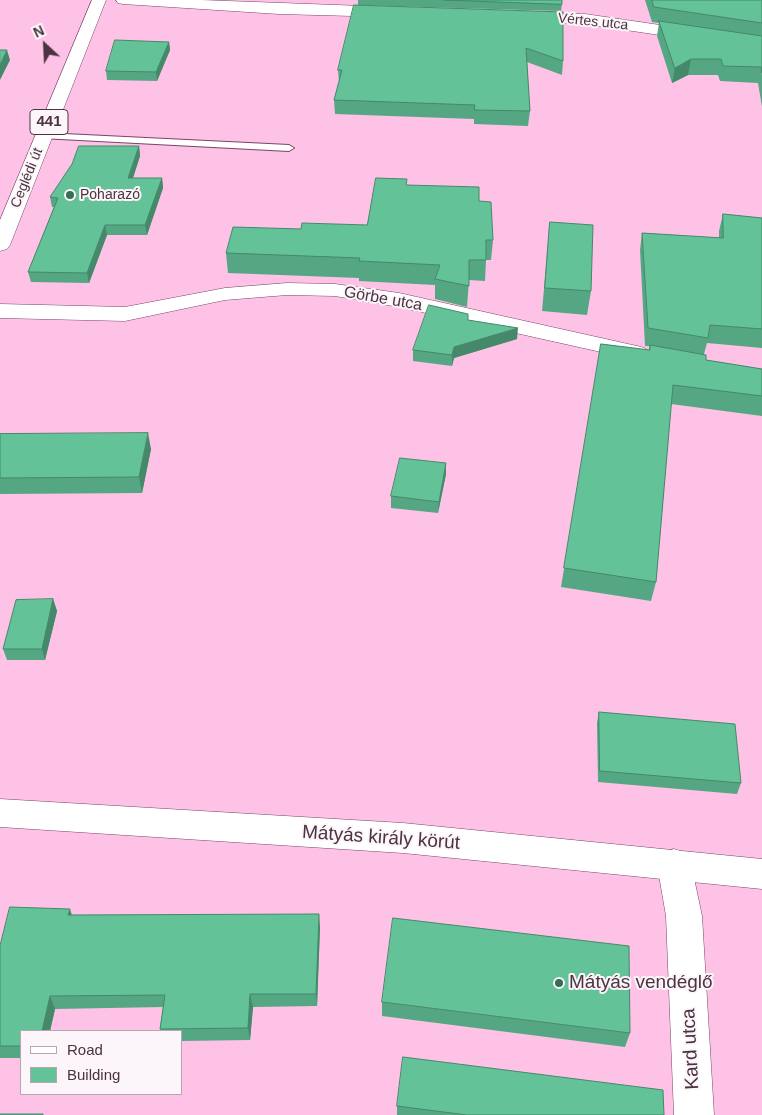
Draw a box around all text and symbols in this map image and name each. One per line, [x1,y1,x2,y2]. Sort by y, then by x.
street label: Vértes utca [557,10,629,34]
north arrow [20,20,70,70]
text: N [31,22,47,41]
road number: 441 [30,110,68,134]
street label: Ceglédi út [7,146,47,210]
place label: Poharazó [80,187,140,203]
marker: Poharazó [64,189,76,201]
street label: Görbe utca [342,283,424,315]
street label: Mátyás király körút [301,821,461,855]
place label: Mátyás vendéglő [569,972,713,994]
marker: Mátyás vendéglő [553,977,565,989]
street label: Kard utca [677,1008,705,1090]
legend [20,1030,182,1095]
text: Road [67,1041,103,1058]
text: Building [67,1066,120,1083]

